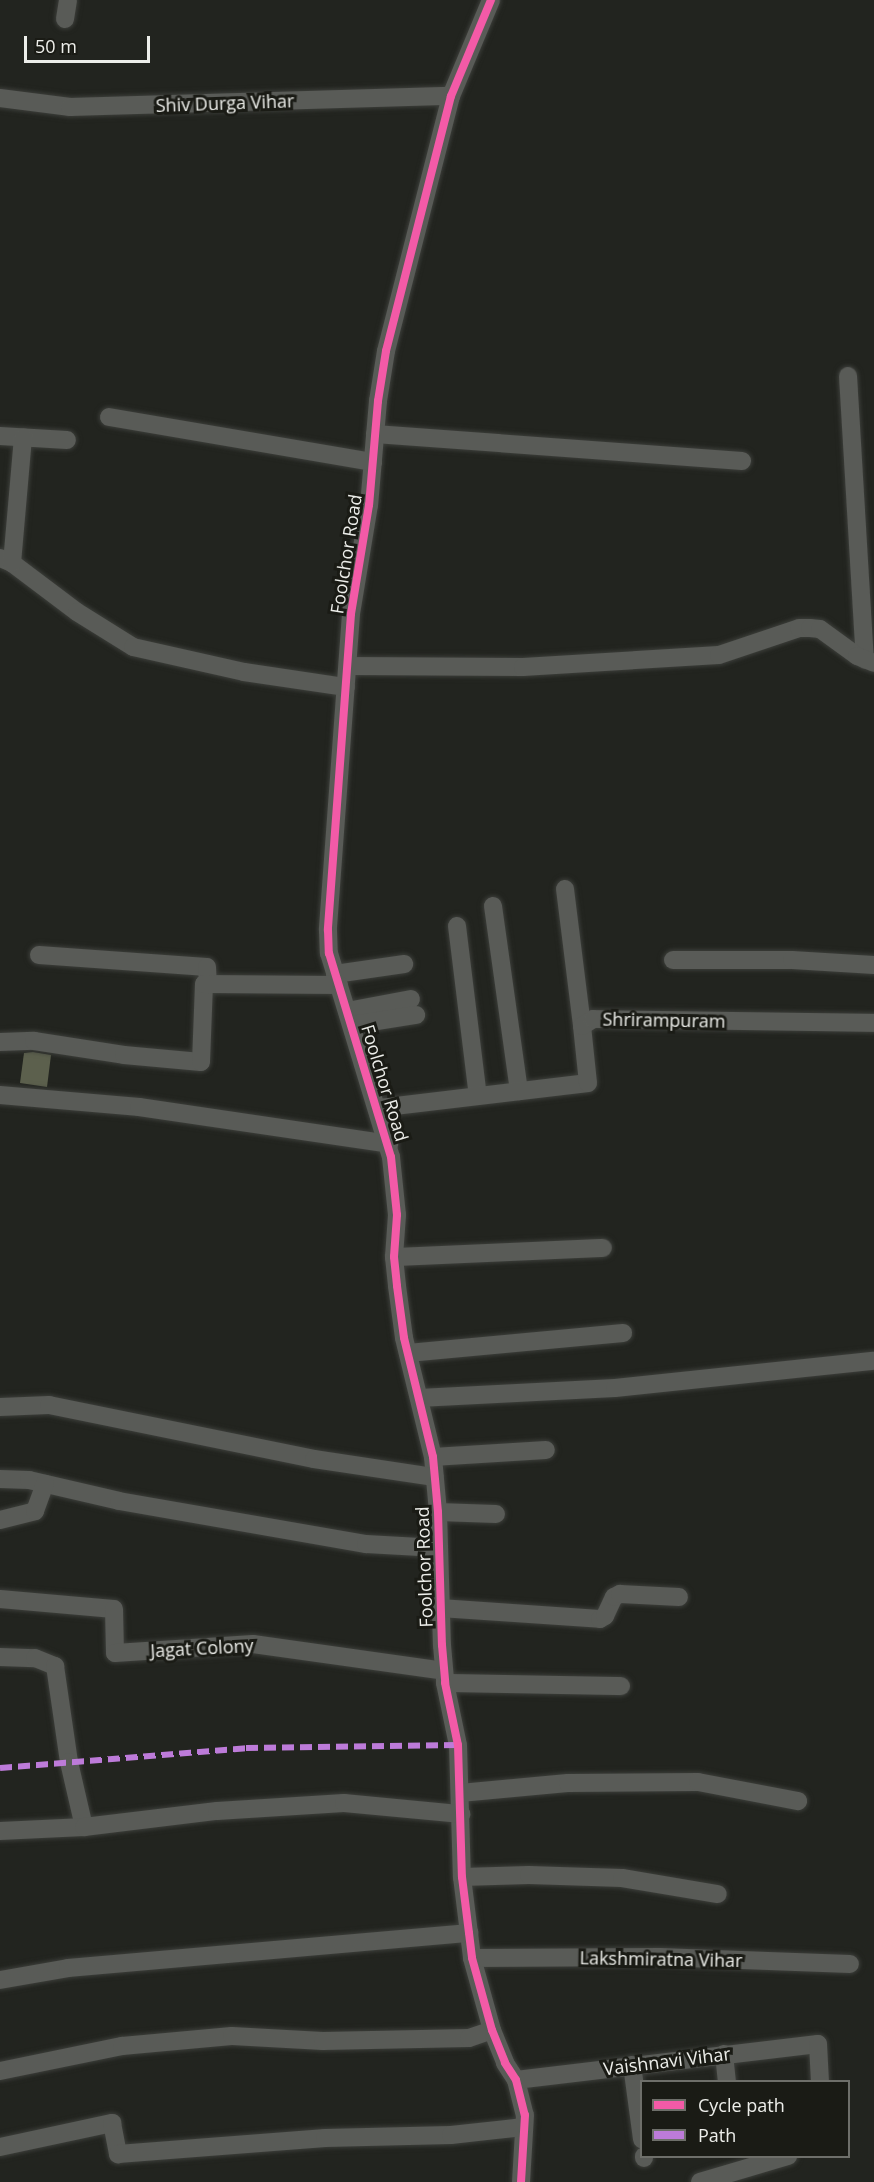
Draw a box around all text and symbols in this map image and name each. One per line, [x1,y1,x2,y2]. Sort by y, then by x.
scale bar [27,24,153,62]
text: 50 m [35,34,77,58]
street label: Shiv Durga Vihar [155,90,295,116]
street label: Foolchor Road [326,493,366,615]
street label: Shrirampuram [602,1008,726,1032]
street label: Foolchor Road [357,1022,413,1144]
street label: Foolchor Road [411,1506,437,1628]
street label: Jagat Colony [150,1635,254,1661]
street label: Lakshmiratna Vihar [579,1947,743,1971]
street label: Vaishnavi Vihar [602,2042,732,2080]
legend [640,2080,850,2158]
text: Cycle path [698,2093,785,2117]
text: Path [698,2123,736,2147]

